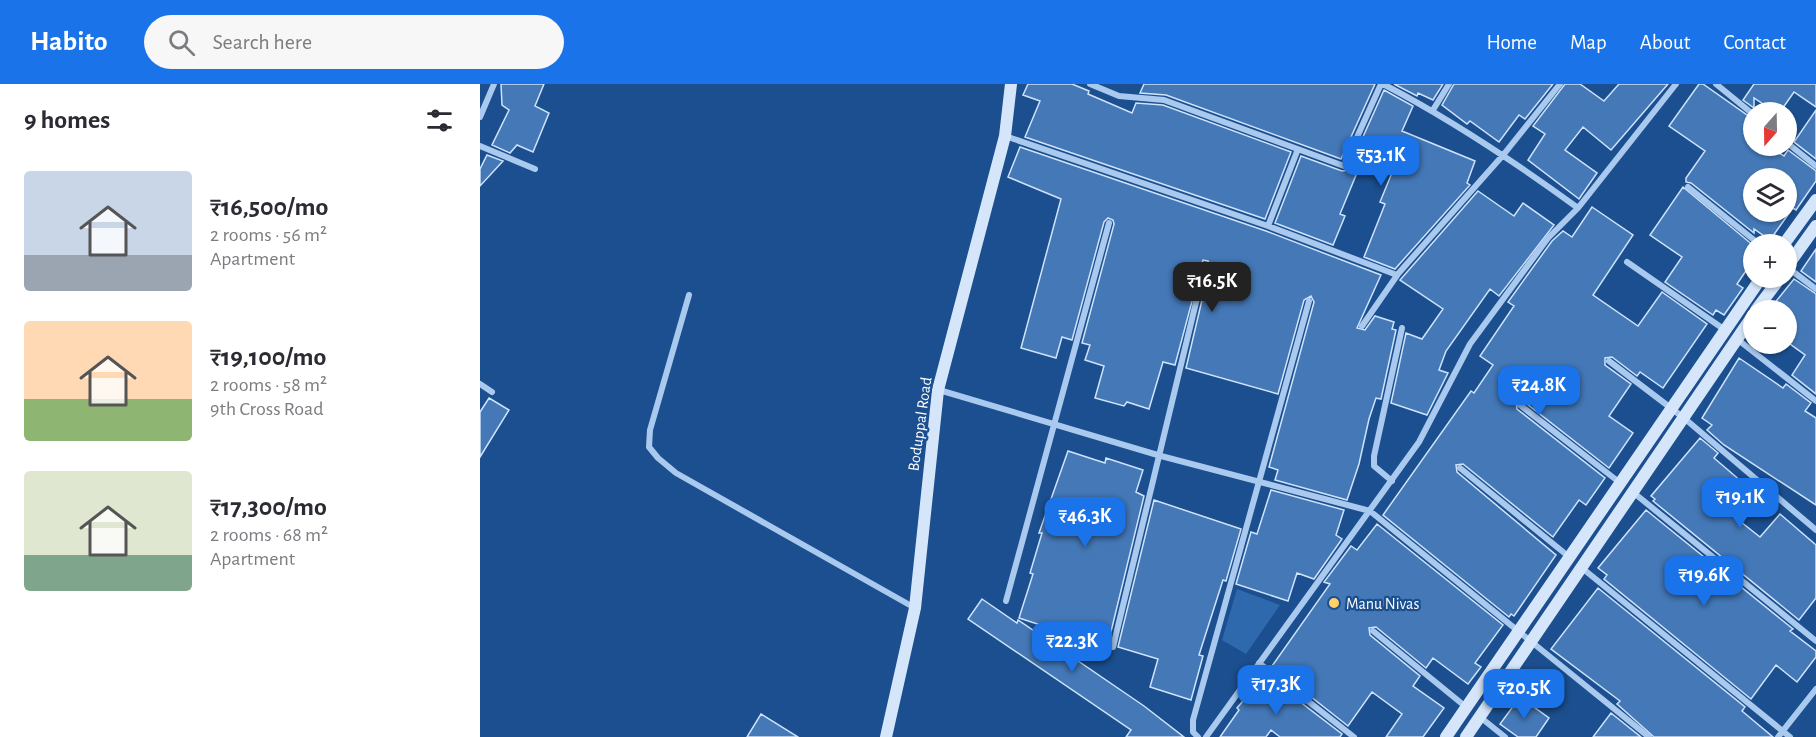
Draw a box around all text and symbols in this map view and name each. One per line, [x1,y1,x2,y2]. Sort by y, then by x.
search box [144,15,564,69]
icon: search [165,26,198,59]
text: Habito [30,28,108,56]
text: Search here [213,31,312,53]
text: Home [1486,32,1537,53]
text: Map [1570,32,1607,53]
text: About [1640,32,1690,53]
text: Contact [1723,32,1786,53]
north arrow [1743,102,1797,156]
map controls [1743,102,1797,354]
icon: filters [423,104,456,137]
text: 9 homes [24,107,110,133]
pin: ₹53.1K [1332,136,1430,187]
text: ₹53.1K [1356,145,1406,165]
button: layers [1743,168,1797,222]
text: ₹16,500/mo [210,194,328,220]
icon: home [72,195,144,267]
text: 2 rooms · 56 m² [210,225,327,245]
button: + [1743,234,1797,288]
text: Apartment [210,249,295,269]
pin: ₹16.5K [1163,262,1261,313]
text: ₹16.5K [1187,271,1237,291]
button: − [1743,300,1797,354]
text: ₹19,100/mo [210,344,326,370]
icon: home [72,345,144,417]
pin: ₹24.8K [1490,366,1588,417]
text: 2 rooms · 58 m² [210,375,327,395]
text: ₹24.8K [1512,375,1566,395]
street label: Boduppal Road [905,376,935,472]
text: 9th Cross Road [210,399,324,419]
pin: ₹19.1K [1691,478,1789,529]
text: ₹19.1K [1716,487,1764,507]
text: ₹17,300/mo [210,494,327,520]
icon: home [72,495,144,567]
pin: ₹46.3K [1036,497,1134,548]
text: ₹46.3K [1059,506,1111,526]
text: 2 rooms · 68 m² [210,525,328,545]
text: Apartment [210,549,295,569]
pin: ₹19.6K [1655,556,1753,607]
text: ₹19.6K [1678,565,1730,585]
marker: Manu Nivas [1327,596,1341,610]
place label: Manu Nivas [1346,596,1419,612]
pin: ₹22.3K [1023,622,1121,673]
text: ₹22.3K [1046,631,1098,651]
pin: ₹17.3K [1227,665,1325,716]
pin: ₹20.5K [1475,669,1573,720]
text: ₹17.3K [1251,674,1301,694]
text: ₹20.5K [1497,678,1551,698]

